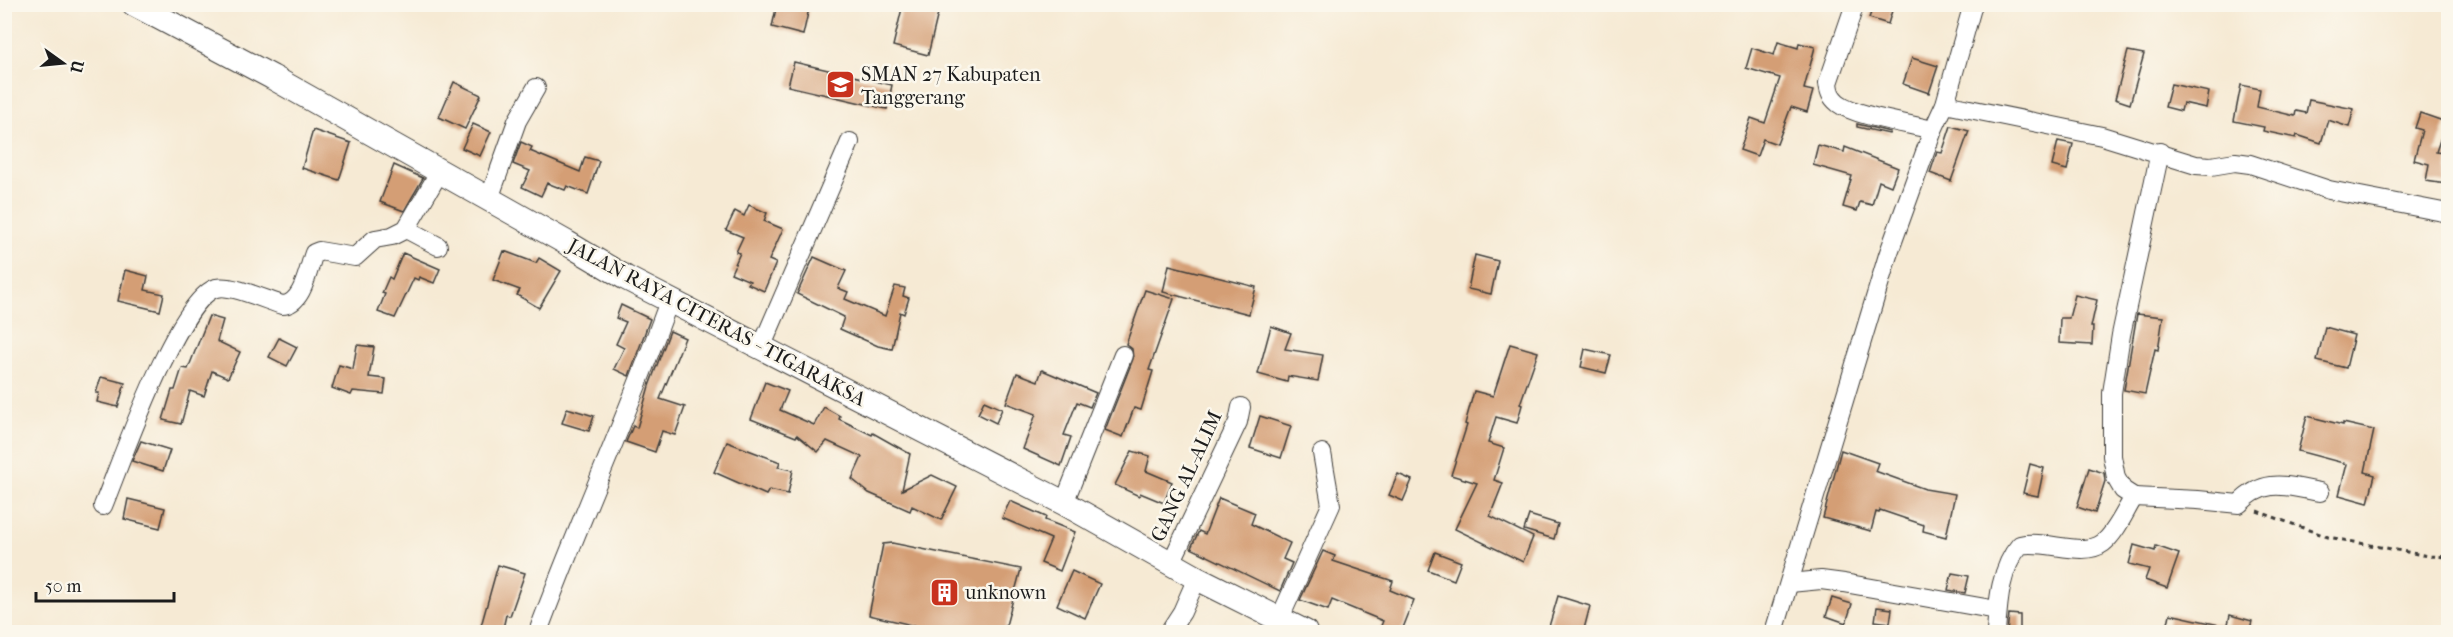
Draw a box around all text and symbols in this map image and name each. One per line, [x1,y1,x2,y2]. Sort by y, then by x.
north arrow [33,33,93,93]
text: U [66,57,88,76]
place label: SMAN 27 Kabupaten Tanggerang [861,63,1041,109]
school or university icon: SMAN 27 Kabupaten Tanggerang [824,69,856,101]
street label: JALAN RAYA CITERAS - TIGARAKSA [562,233,871,412]
street label: GANG AL-ALIM [1146,407,1227,545]
scale bar [36,565,174,603]
text: 50 m [45,576,82,597]
building icon: unknown [928,576,960,608]
place label: unknown [964,581,1046,604]

